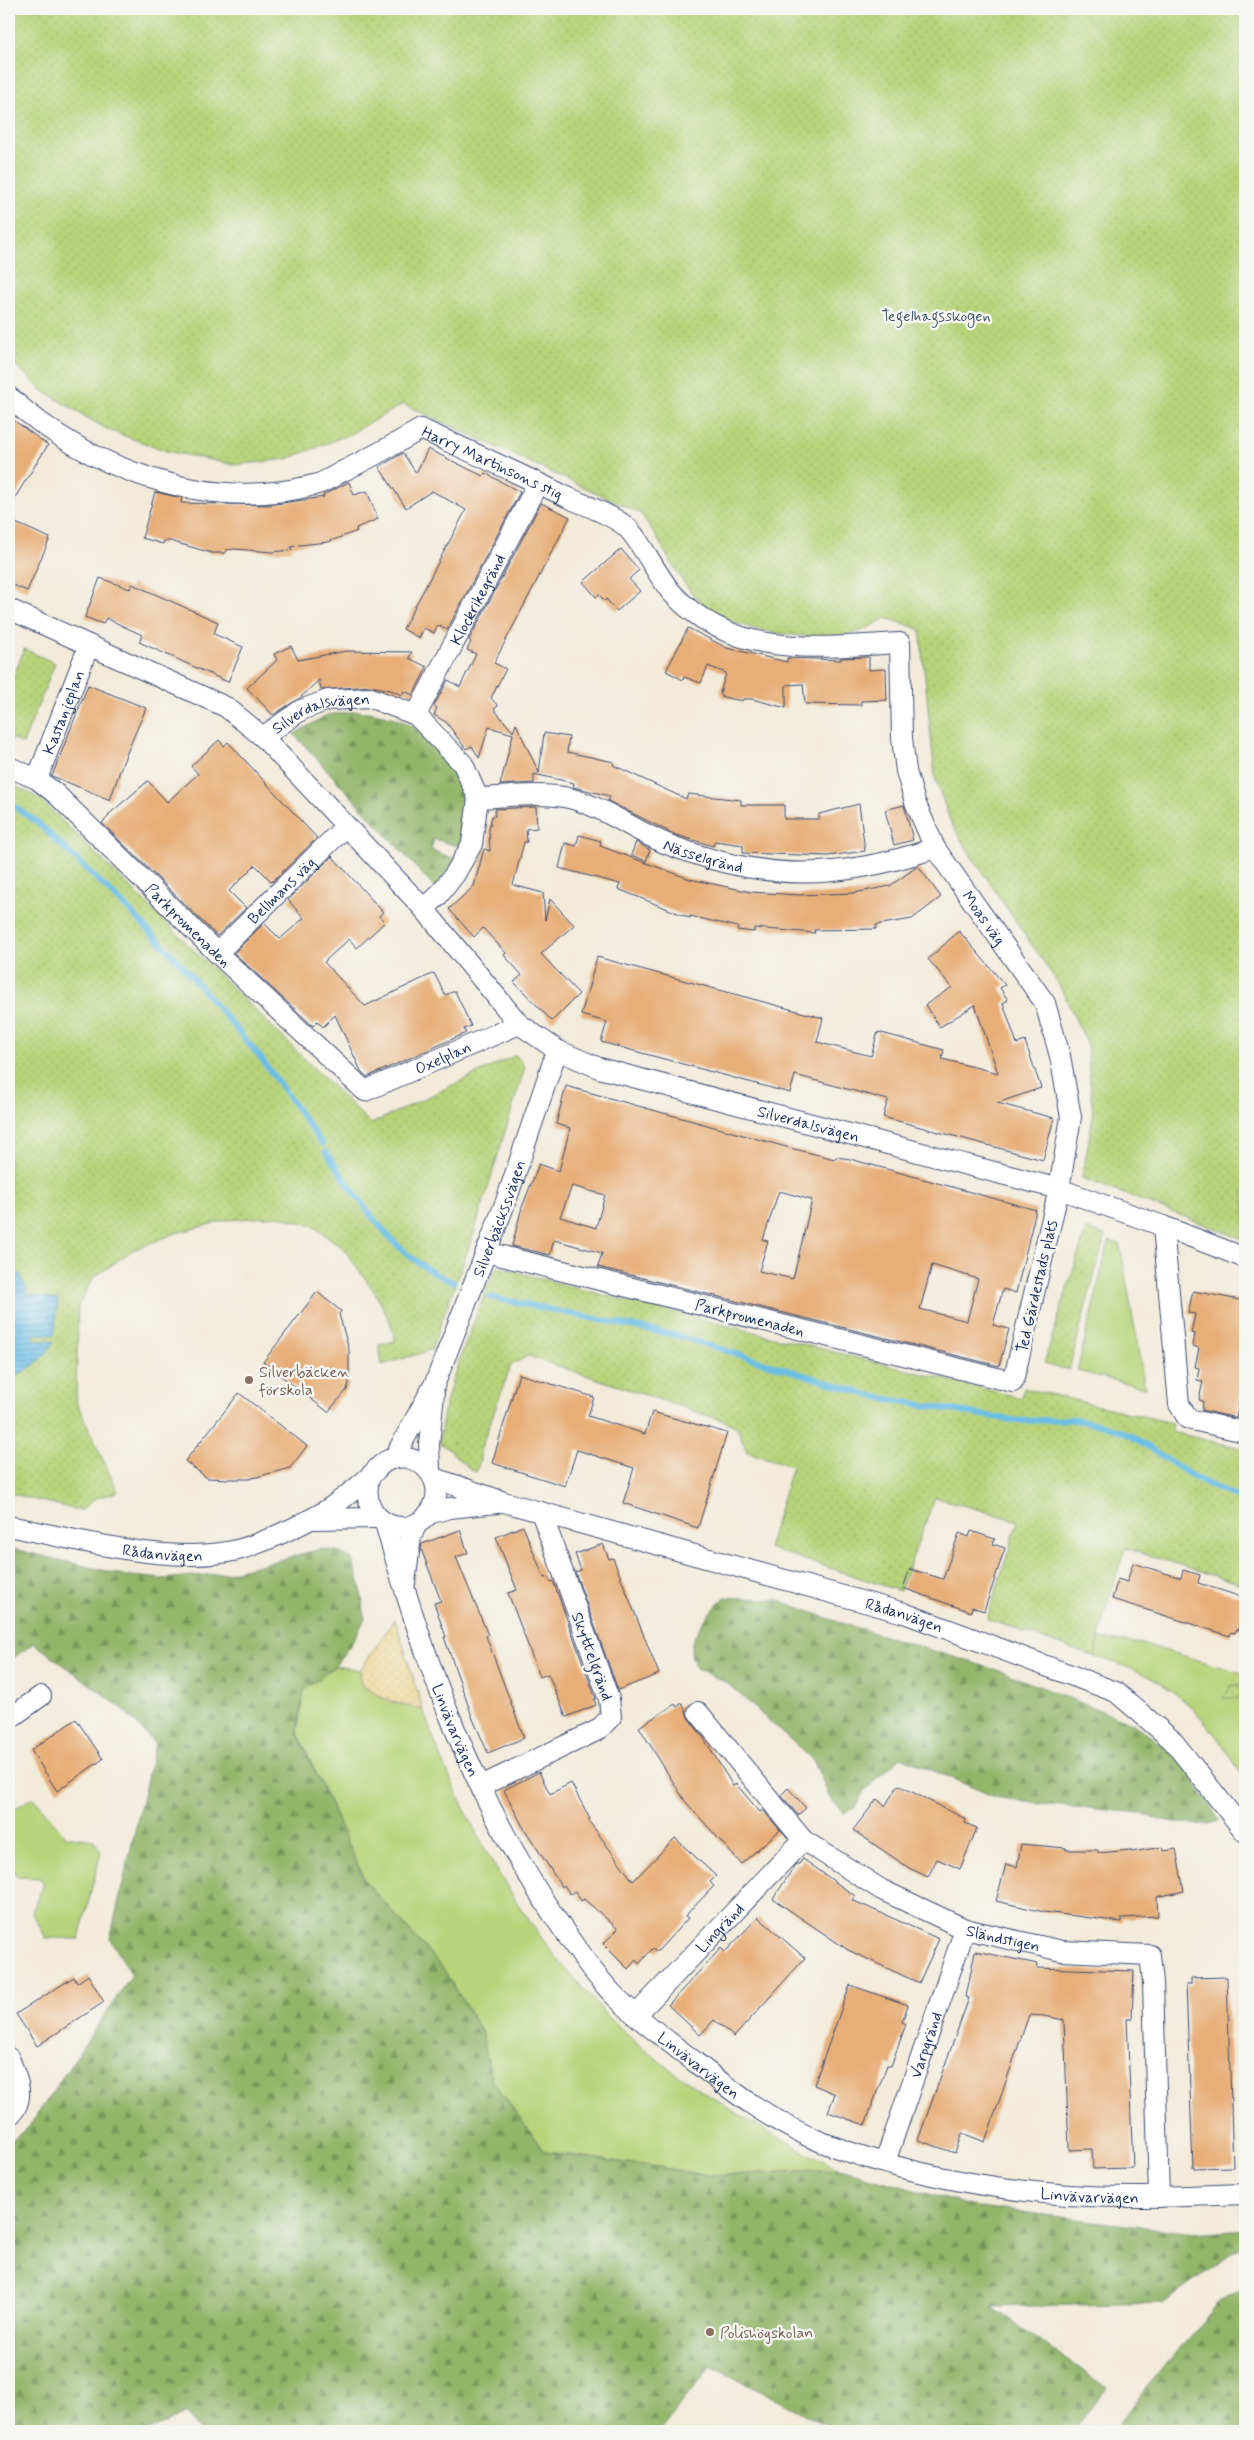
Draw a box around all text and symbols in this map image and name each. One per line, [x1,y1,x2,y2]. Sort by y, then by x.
park label: Tegelhagsskogen [881,306,991,328]
street label: Harry Martinsons stig [418,422,566,505]
street label: Klockrikegränd [446,551,511,649]
street label: Kastanjeplan [39,667,90,758]
street label: Silverdalsvägen [268,689,370,739]
street label: Nässelgränd [660,835,745,878]
street label: Bellmans väg [244,853,321,929]
street label: Parkpromenaden [140,879,235,973]
street label: Moas väg [957,887,1010,950]
street label: Oxelplan [412,1037,475,1080]
street label: Silverdalsvägen [755,1101,861,1148]
street label: Silverbäckssvägen [468,1157,531,1280]
street label: Ted Gärdestads plats [1012,1218,1063,1355]
street label: Parkpromenaden [693,1295,806,1342]
place label: Silverbäcken förskola [259,1362,350,1401]
marker: Silverbäcken förskola [243,1374,255,1386]
street label: Rådanvägen [121,1540,203,1567]
street label: Rådanvägen [863,1594,946,1639]
street label: Skyttelgränd [565,1609,617,1704]
street label: Linvävarvägen [426,1681,483,1780]
street label: Lingränd [692,1899,749,1958]
street label: Sländstigen [964,1921,1042,1958]
street label: Varpgränd [906,2009,948,2081]
street label: Linvävarvägen [653,2028,743,2104]
street label: Linvävarvägen [1039,2184,1139,2209]
place label: Polishögskolan [720,2323,813,2344]
marker: Polishögskolan [704,2326,716,2338]

